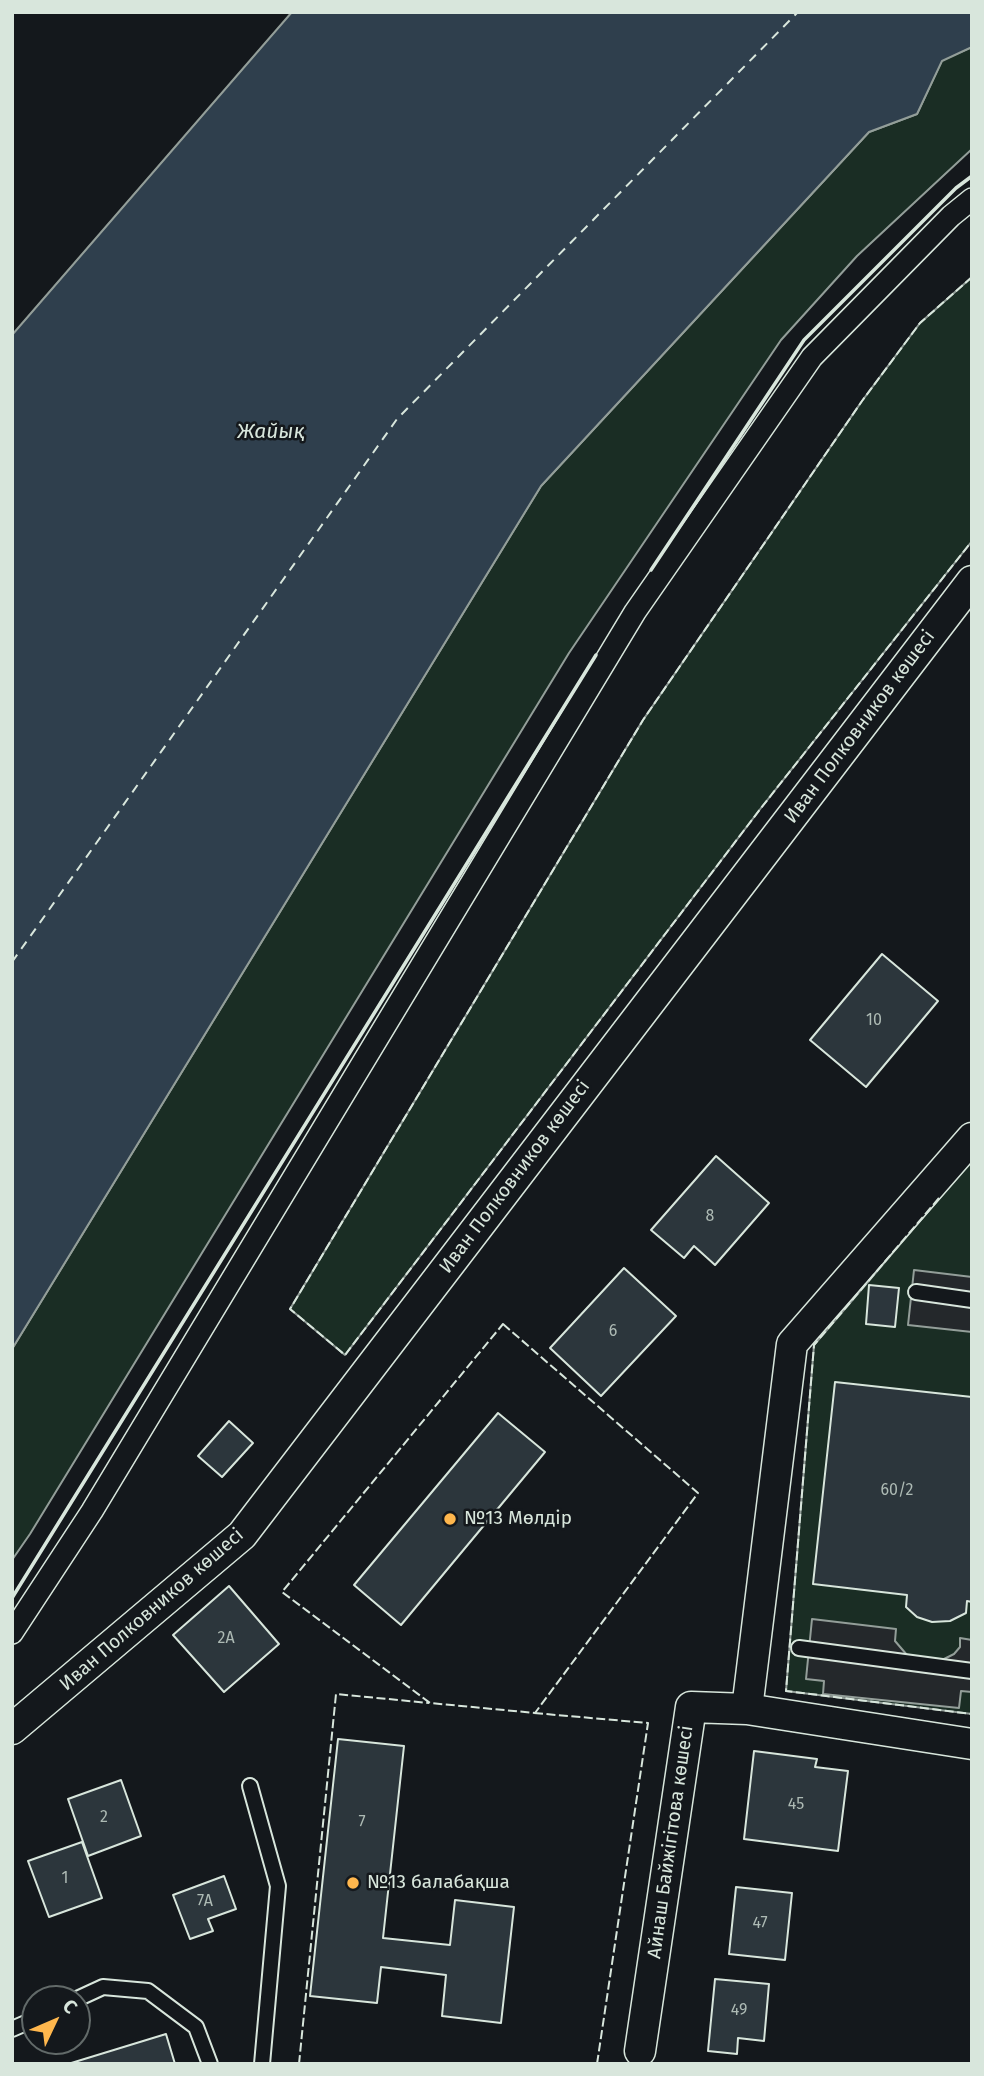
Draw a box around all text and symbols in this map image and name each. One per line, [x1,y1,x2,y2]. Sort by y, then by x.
water label: Жайық [237,419,305,445]
street label: Иван Полковников көшесі [780,626,940,828]
house number: 10 [866,1011,882,1031]
street label: Иван Полковников көшесі [435,1076,595,1278]
house number: 8 [706,1207,714,1227]
house number: 6 [609,1322,617,1342]
house number: 60/2 [880,1481,914,1501]
place label: №13 Мөлдiр [464,1508,572,1530]
marker: №13 Мөлдiр [442,1511,458,1527]
street label: Иван Полковников көшесі [55,1524,249,1696]
house number: 2А [217,1629,235,1649]
street label: Айнаш Байжігітова көшесі [643,1724,699,1960]
house number: 45 [788,1795,804,1815]
house number: 2 [100,1808,108,1828]
house number: 7 [358,1813,366,1833]
house number: 1 [62,1869,68,1889]
place label: №13 балабақша [367,1872,510,1894]
marker: №13 балабақша [345,1875,361,1891]
house number: 7А [197,1892,213,1912]
house number: 47 [752,1914,768,1934]
north arrow [21,1985,91,2055]
text: С [58,1995,82,2018]
house number: 49 [731,2001,747,2021]

